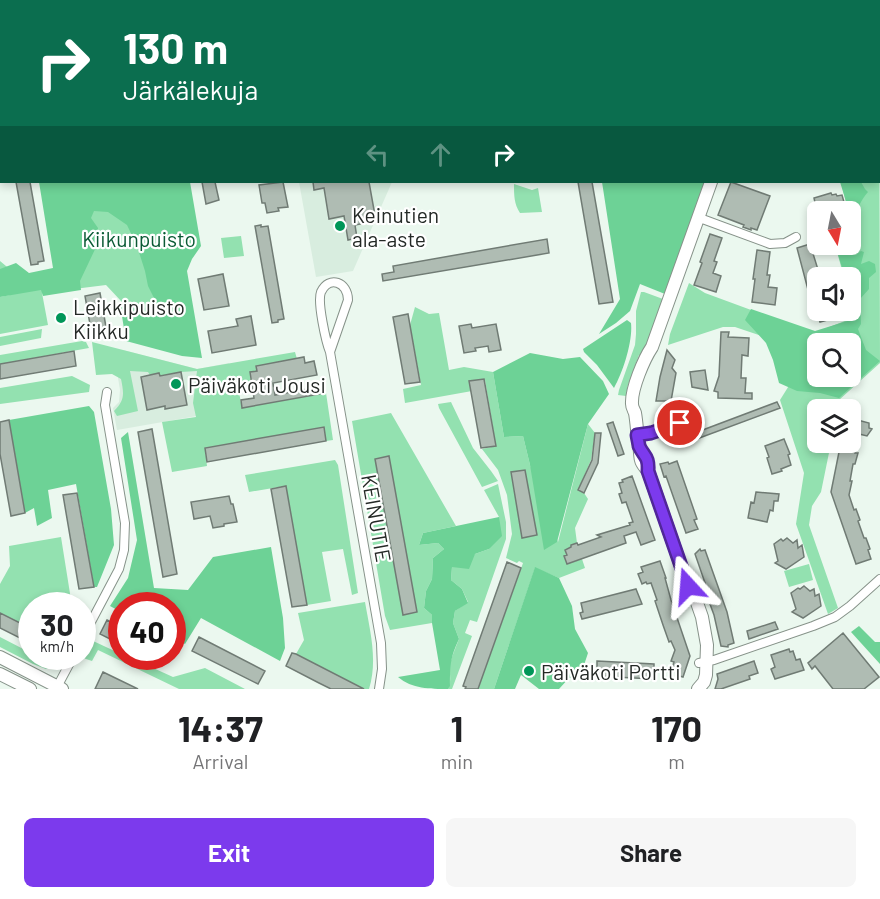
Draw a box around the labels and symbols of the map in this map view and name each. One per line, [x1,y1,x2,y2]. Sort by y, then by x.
north arrow [807,201,861,255]
place label: Keinutien ala-aste [352,202,439,251]
marker: Keinutien ala-aste [333,219,347,233]
park label: Kiikunpuisto [82,226,196,251]
place label: Leikkipuisto Kiikku [73,294,185,343]
marker: Leikkipuisto Kiikku [54,311,68,325]
place label: Päiväkoti Jousi [188,372,326,397]
marker: Päiväkoti Jousi [169,377,183,391]
pin [654,397,705,448]
street label: KEINUTIE [357,472,397,564]
position arrow [656,554,720,618]
speed limit sign: 40 [108,592,186,670]
place label: Päiväkoti Portti [541,659,681,684]
marker: Päiväkoti Portti [522,664,536,678]

